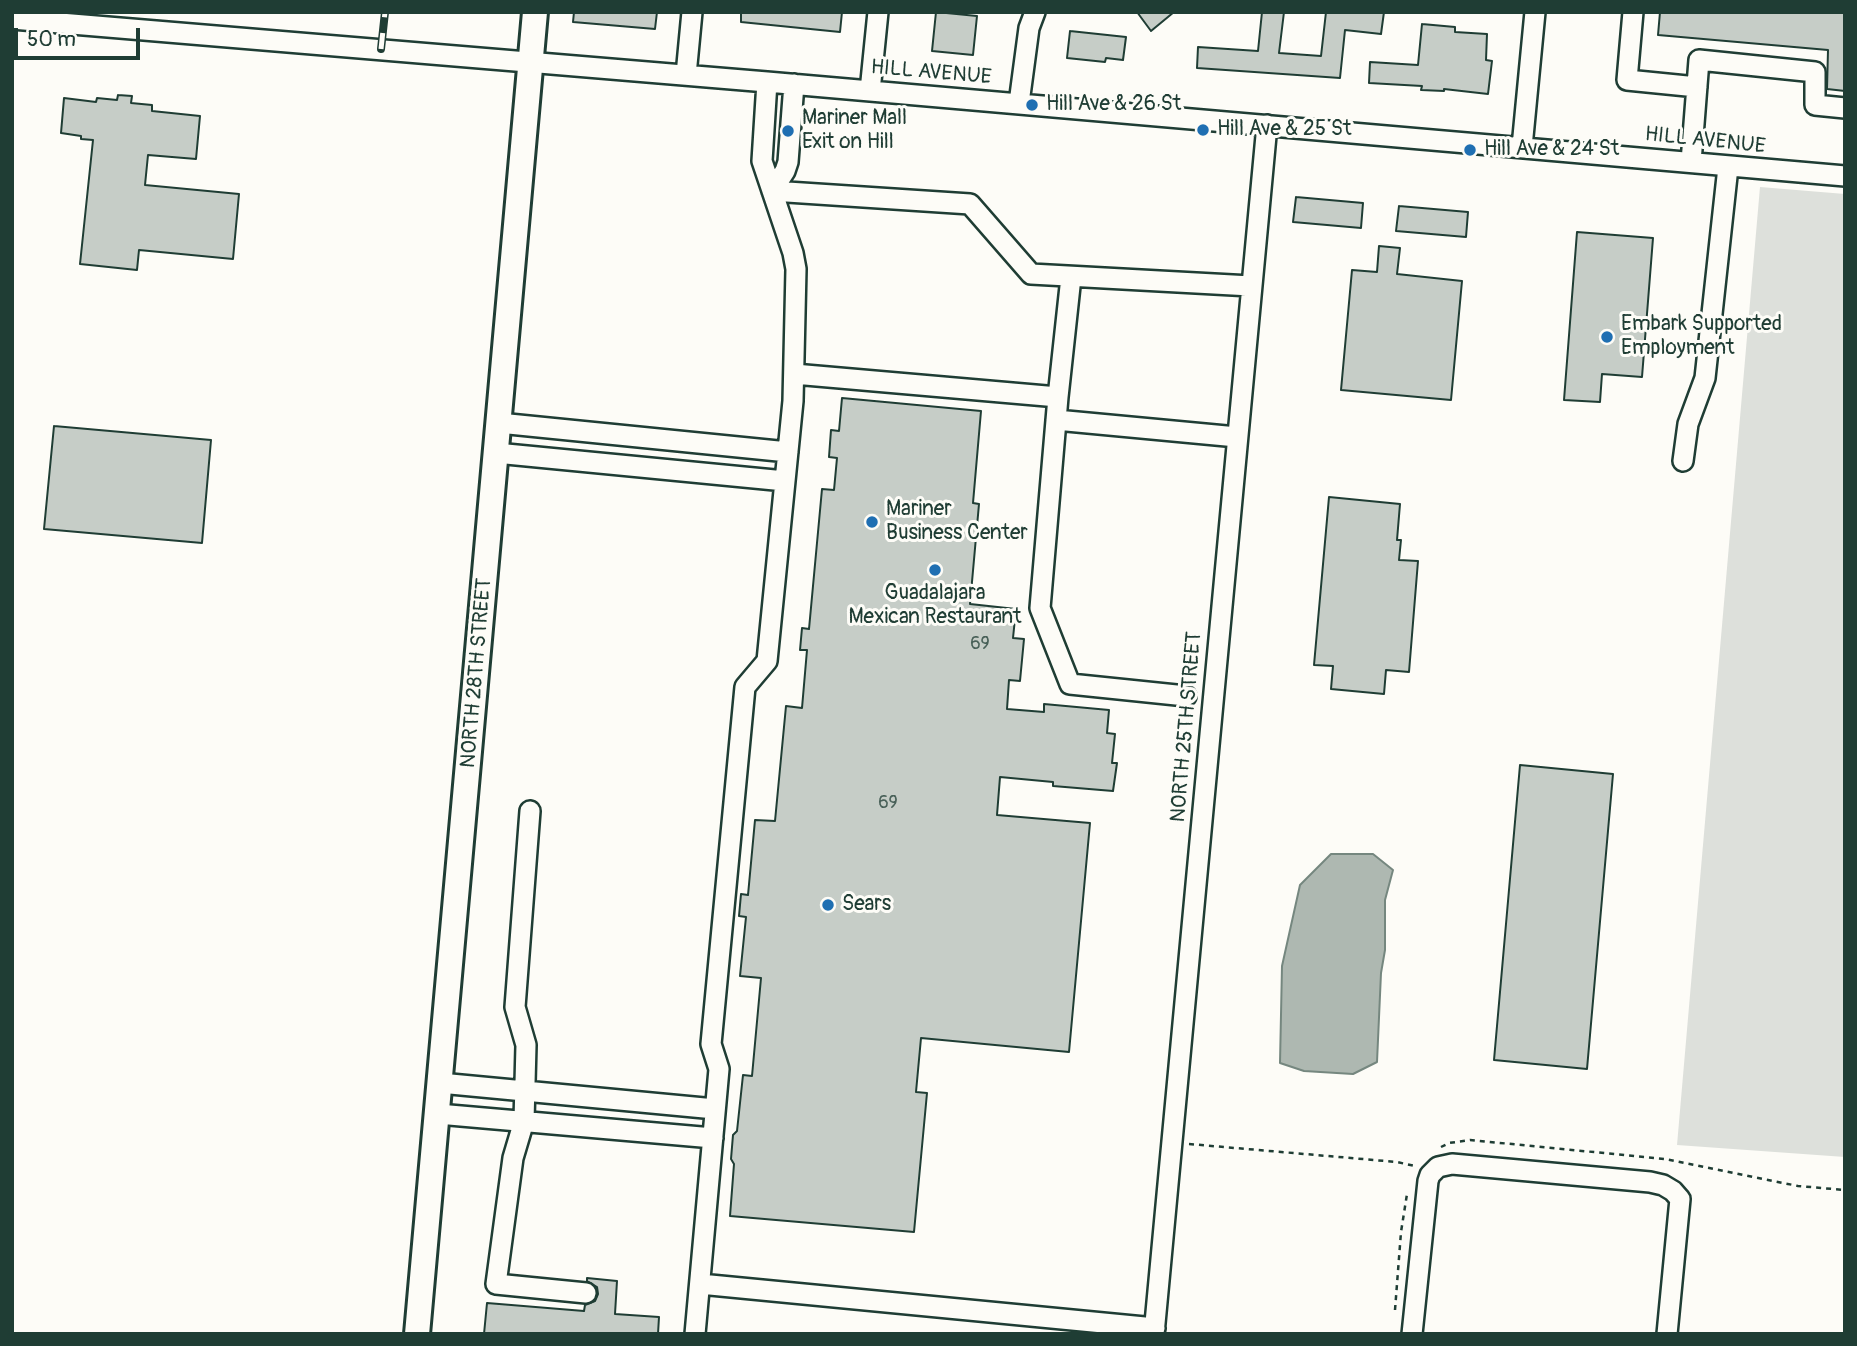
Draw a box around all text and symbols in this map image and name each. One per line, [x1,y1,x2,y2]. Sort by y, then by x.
scale bar [18,14,144,58]
text: 50 m [27,26,76,53]
street label: HILL AVENUE [869,55,993,91]
place label: Hill Ave & 26 St [1046,92,1181,118]
marker: Hill Ave & 26 St [1024,97,1040,113]
place label: Mariner Mall Exit on Hill [802,106,907,156]
place label: Hill Ave & 25 St [1217,117,1351,143]
marker: Hill Ave & 25 St [1195,122,1211,138]
street label: HILL AVENUE [1643,122,1767,160]
marker: Mariner Mall Exit on Hill [780,123,796,139]
place label: Hill Ave & 24 St [1484,137,1619,163]
marker: Hill Ave & 24 St [1462,142,1478,158]
place label: Embark Supported Employment [1621,312,1782,362]
marker: Embark Supported Employment [1599,329,1615,345]
place label: Mariner Business Center [886,497,1028,547]
marker: Mariner Business Center [864,514,880,530]
marker: Guadalajara Mexican Restaurant [927,562,943,578]
street label: NORTH 28TH STREET [456,577,498,769]
place label: Guadalajara Mexican Restaurant [849,581,1021,631]
street label: NORTH 25TH STREET [1166,631,1208,823]
house number: 69 [970,633,990,655]
house number: 69 [878,792,898,814]
place label: Sears [842,892,891,918]
marker: Sears [820,897,836,913]

